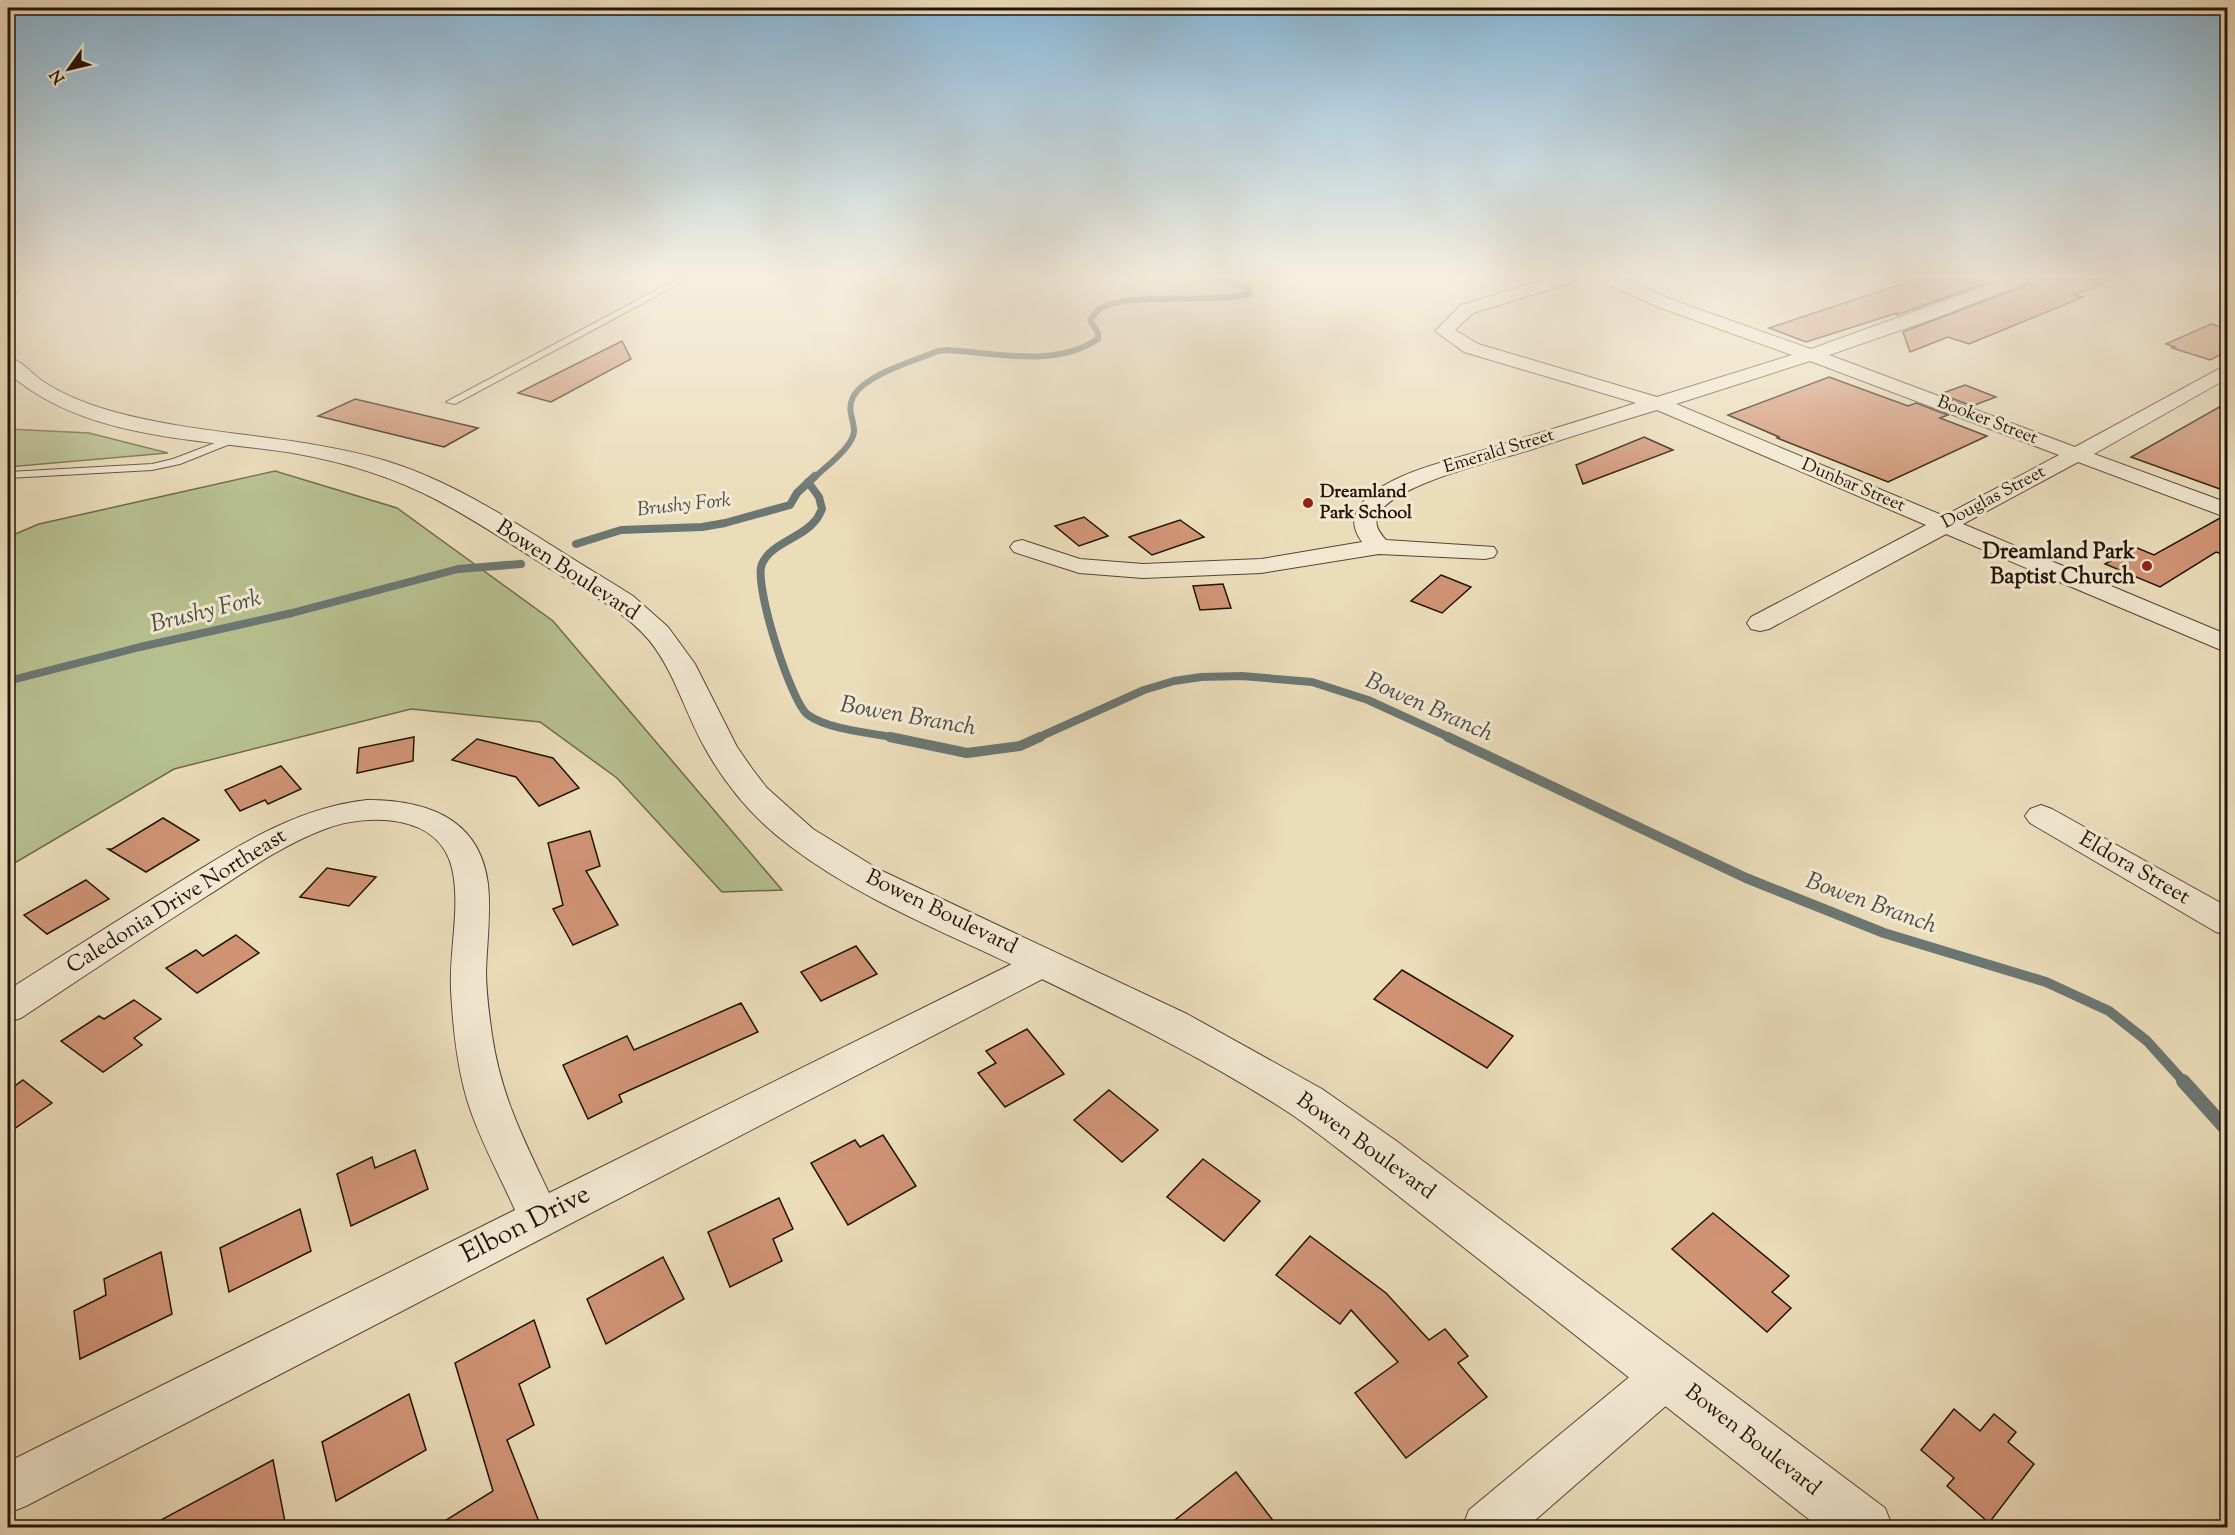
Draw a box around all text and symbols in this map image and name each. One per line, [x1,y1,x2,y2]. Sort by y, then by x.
north arrow [39,39,99,99]
text: N [45,64,72,88]
street label: Booker Street [1933,390,2041,452]
street label: Emerald Street [1441,423,1557,481]
street label: Dunbar Street [1797,453,1909,519]
street label: Douglas Street [1938,460,2050,536]
place label: Dreamland Park School [1320,480,1413,527]
water label: Brushy Fork [636,487,732,525]
marker: Dreamland Park School [1301,496,1315,510]
street label: Bowen Boulevard [489,513,645,629]
place label: Dreamland Park Baptist Church [1982,537,2135,594]
marker: Dreamland Park Baptist Church [2140,559,2154,573]
water label: Brushy Fork [147,582,265,642]
water label: Bowen Branch [1360,665,1499,752]
water label: Bowen Branch [838,688,979,746]
street label: Caledonia Drive Northeast [61,821,294,983]
street label: Eldora Street [2073,824,2196,914]
street label: Bowen Boulevard [860,862,1022,964]
water label: Bowen Branch [1801,865,1942,944]
street label: Bowen Boulevard [1289,1085,1441,1209]
street label: Elbon Drive [455,1176,597,1274]
street label: Bowen Boulevard [1677,1377,1827,1505]

